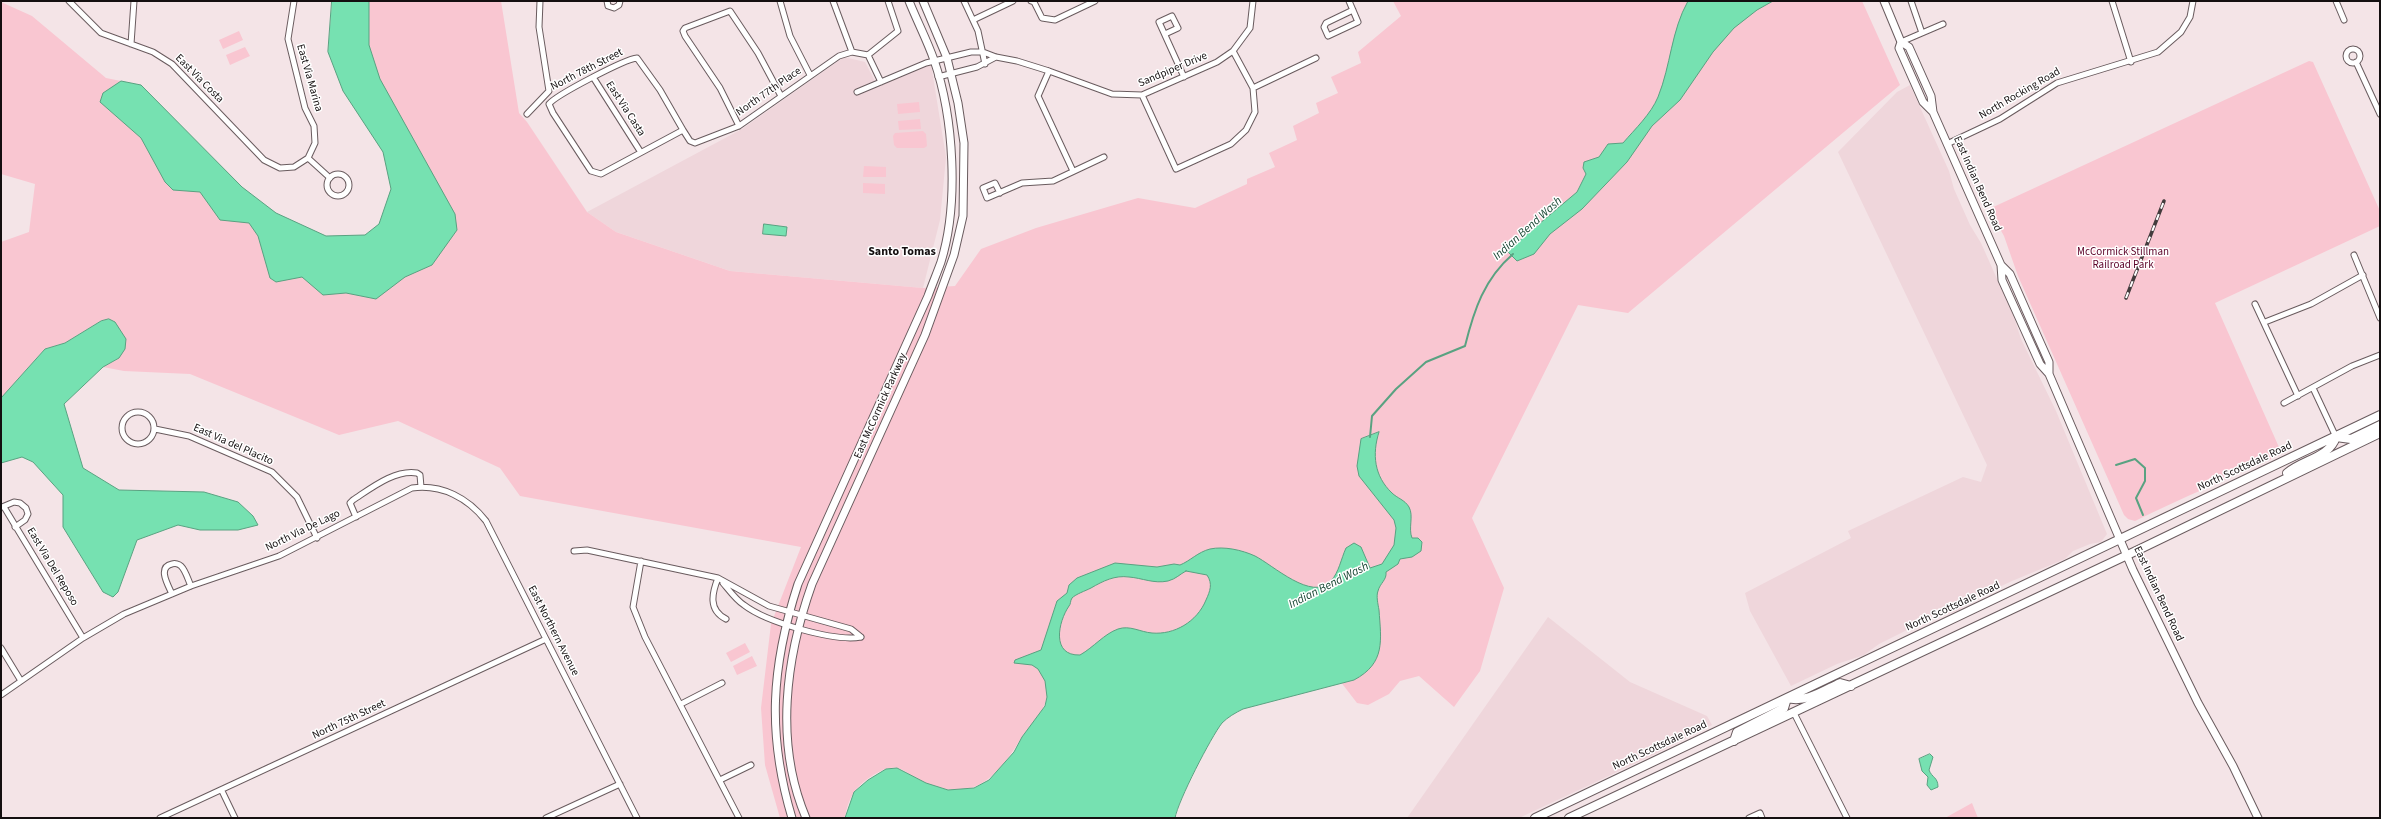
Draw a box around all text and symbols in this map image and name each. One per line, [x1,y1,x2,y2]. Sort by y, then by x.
street label: East Via Marina [293,43,325,113]
street label: North 78th Street [549,46,625,94]
street label: Sandpiper Drive [1136,50,1210,90]
street label: East Via Costa [172,52,226,106]
street label: North 77th Place [734,65,804,119]
street label: North Rocking Road [1977,65,2063,123]
street label: East Via Casta [602,79,648,139]
street label: East Indian Bend Road [1950,134,2004,234]
water label: Indian Bend Wash [1491,194,1565,264]
district label: Santo Tomas [868,245,936,259]
park label: McCormick Stillman Railroad Park [2077,246,2169,272]
street label: East McCormick Parkway [852,351,910,461]
street label: East Via del Placito [191,421,275,469]
street label: North Scottsdale Road [2196,439,2294,495]
street label: North Via De Lago [263,507,343,555]
street label: East Via Del Reposo [23,525,81,609]
street label: East Indian Bend Road [2130,545,2186,643]
water label: Indian Bend Wash [1287,560,1371,612]
street label: North Scottsdale Road [1904,579,2002,635]
street label: East Northern Avenue [525,584,581,678]
street label: North 75th Street [310,697,388,743]
street label: North Scottsdale Road [1611,718,1709,774]

